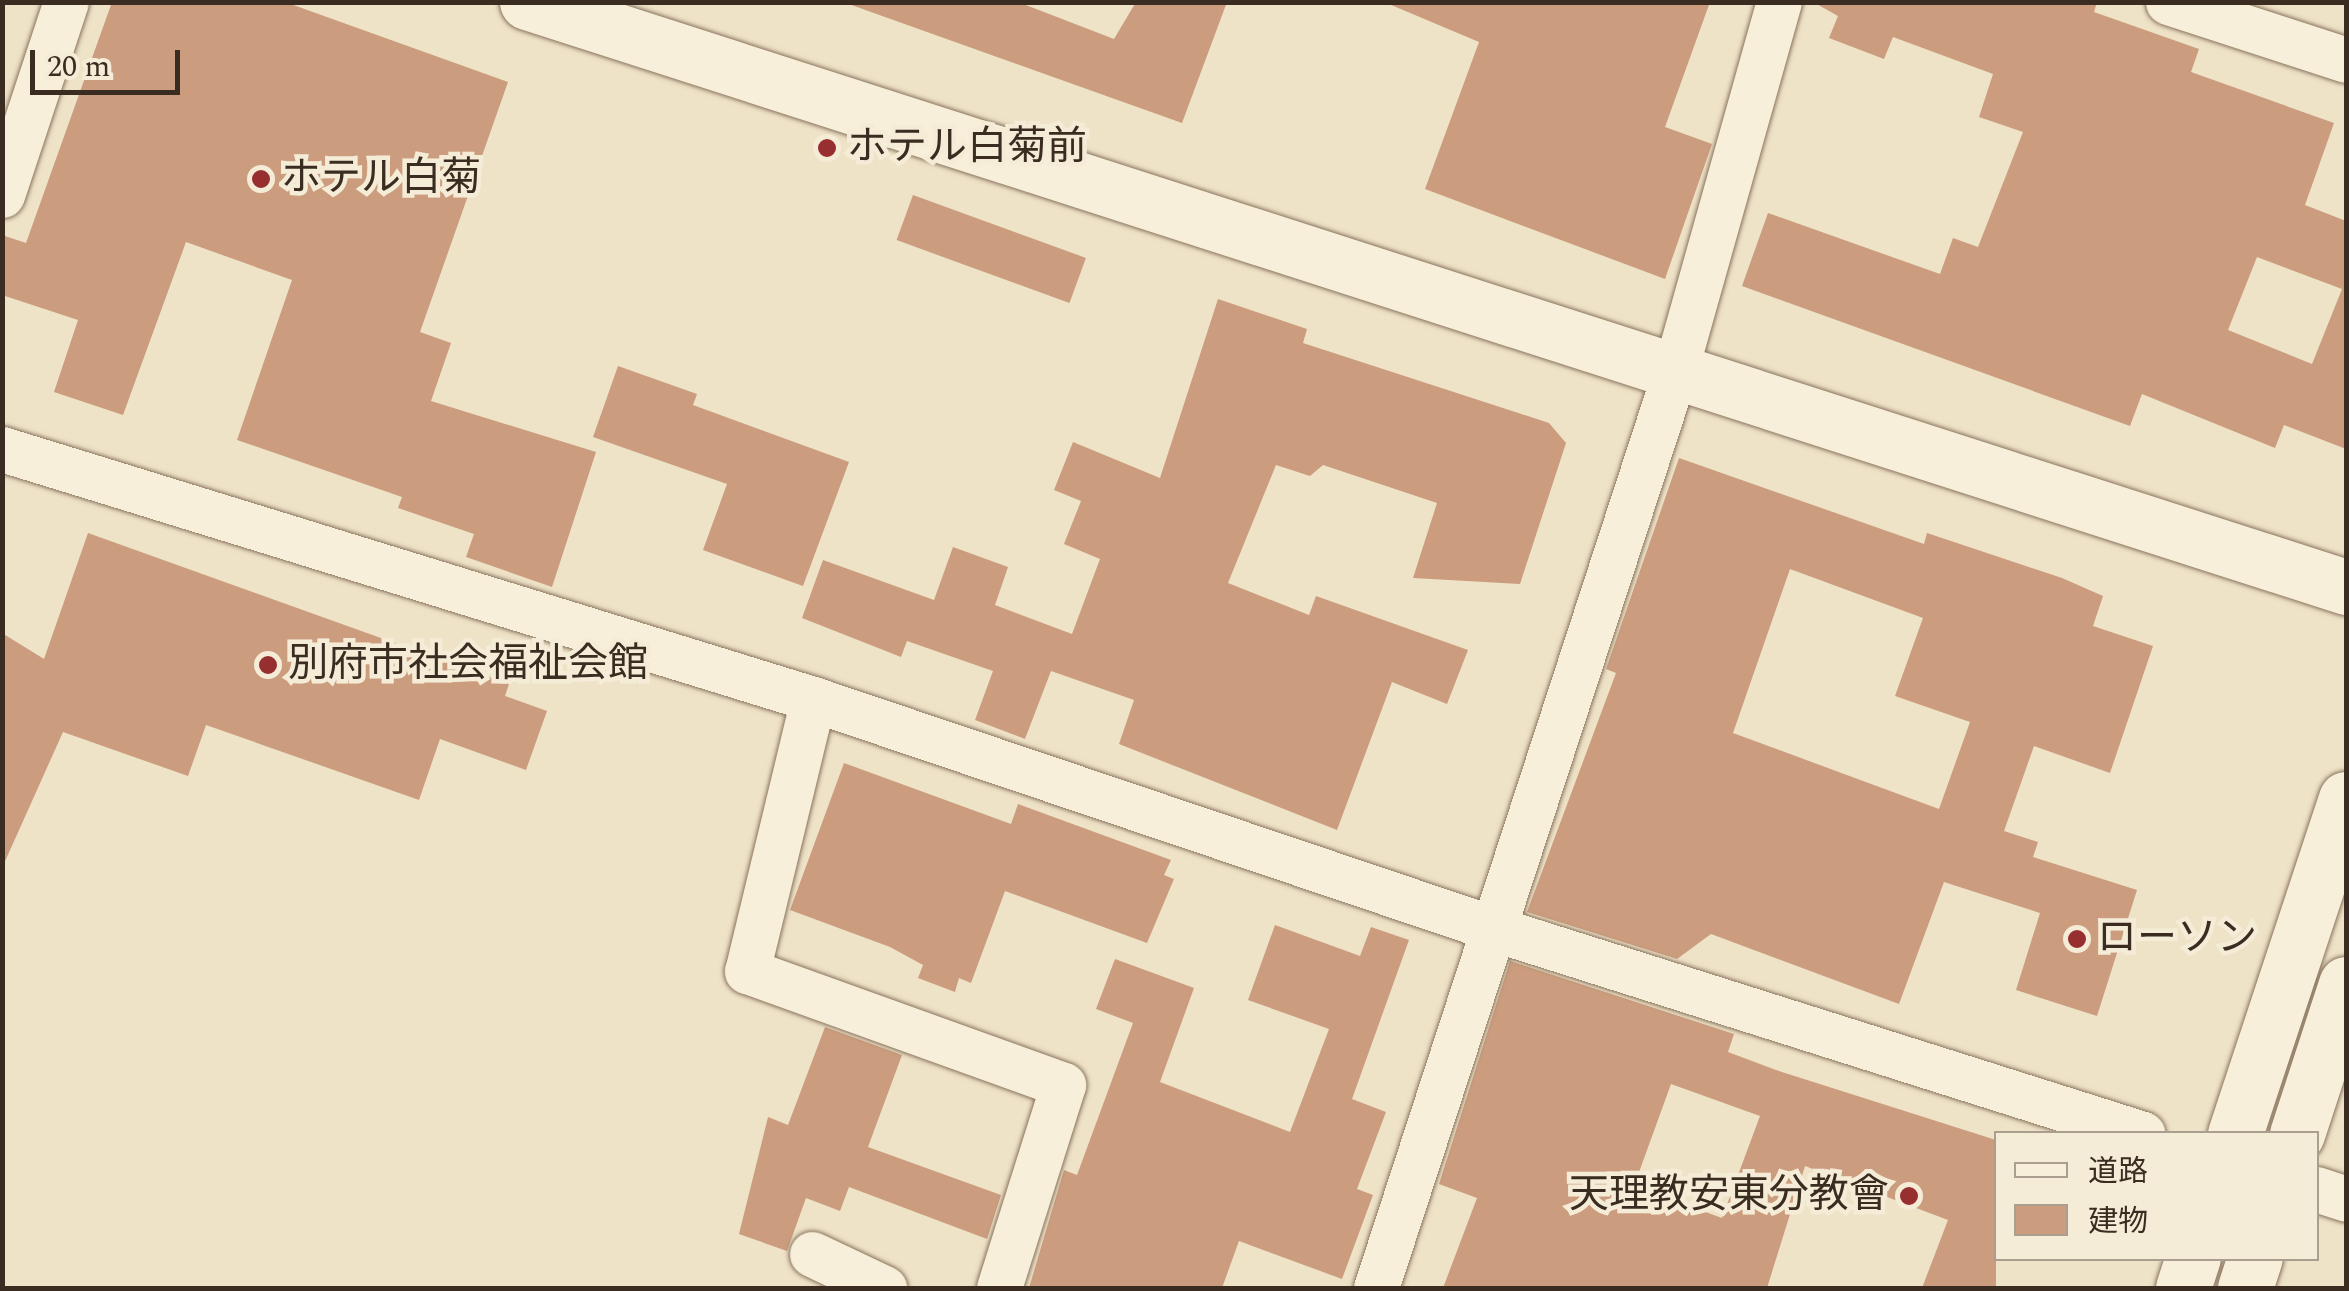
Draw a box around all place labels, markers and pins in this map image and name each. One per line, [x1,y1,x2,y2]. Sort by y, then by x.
place label: ホテル白菊前 [847,124,1087,172]
marker: ホテル白菊前 [816,137,838,159]
place label: ホテル白菊 [281,155,481,203]
marker: ホテル白菊 [250,168,272,190]
place label: 別府市社会福祉会館 [288,641,648,689]
marker: 別府市社会福祉会館 [257,654,279,676]
place label: ローソン [2097,915,2257,963]
marker: ローソン [2066,928,2088,950]
place label: 天理教安東分教會 [1569,1172,1889,1220]
marker: 天理教安東分教會 [1898,1185,1920,1207]

